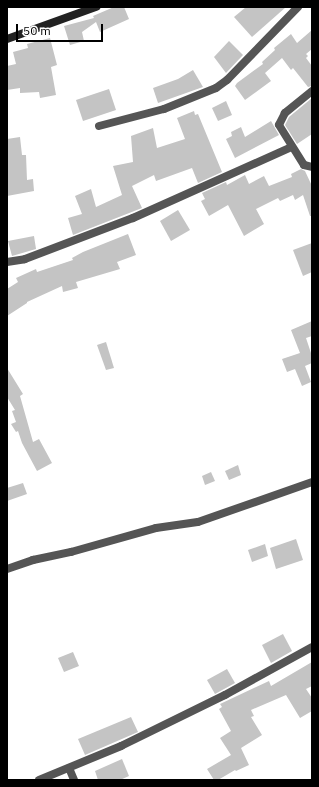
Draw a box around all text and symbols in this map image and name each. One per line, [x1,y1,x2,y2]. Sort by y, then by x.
scale bar [18,16,105,42]
text: 50 m [23,23,51,38]

